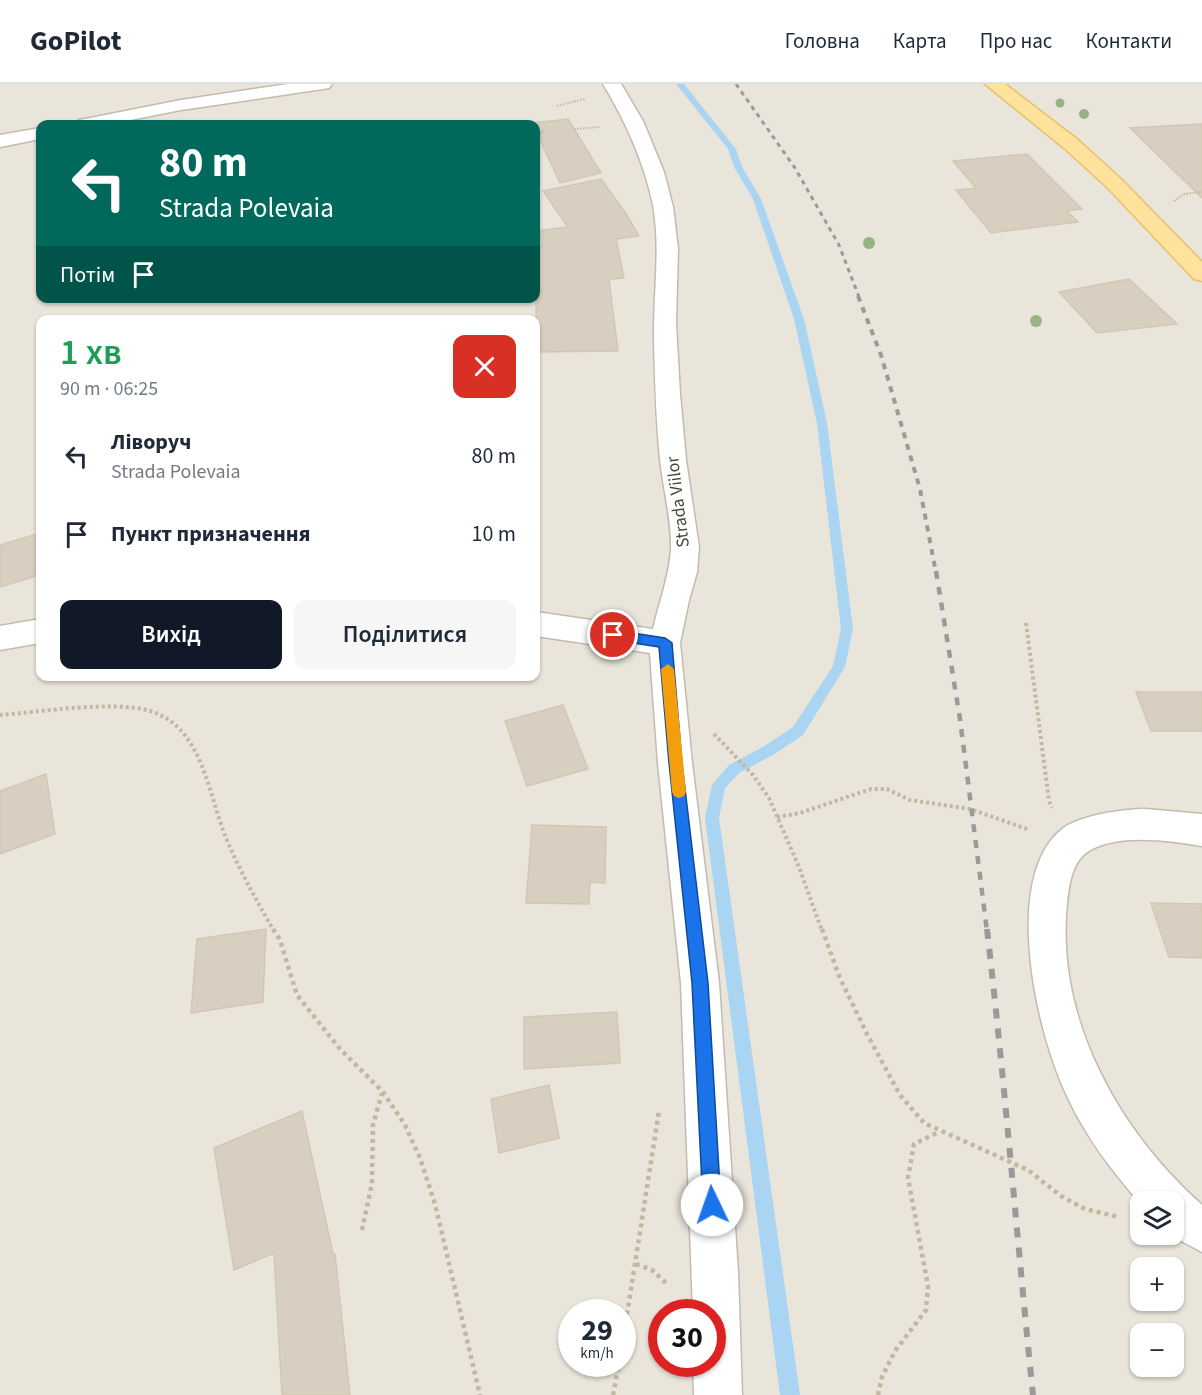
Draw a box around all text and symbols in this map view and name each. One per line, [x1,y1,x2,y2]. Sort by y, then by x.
text: GoPilot [30,21,121,61]
text: Головна [785,26,860,56]
text: Карта [893,26,947,56]
text: Про нас [980,26,1052,56]
text: Контакти [1085,26,1172,56]
text: 80 m [159,133,248,193]
icon: left [60,144,138,222]
text: Strada Polevaia [159,189,334,228]
icon: arrive [127,258,160,291]
text: Потім [60,259,115,291]
text: 1 хв [60,327,122,378]
button: close [453,335,516,398]
text: 90 m · 06:25 [60,375,158,403]
text: Ліворуч [111,426,191,458]
icon: left [60,440,93,473]
text: 80 m [471,440,516,472]
street label: Strada Viilor [660,454,696,549]
text: Strada Polevaia [111,458,241,486]
icon: arrive [60,518,93,551]
text: Пункт призначення [111,518,311,550]
text: 10 m [471,518,516,550]
button: Вихід [60,600,282,669]
button: Поділитися [294,600,516,669]
pin [587,609,638,660]
icon: arrive [596,618,629,651]
position arrow [680,1173,744,1237]
map controls [1130,1191,1184,1377]
button: layers [1130,1191,1184,1245]
button: + [1130,1257,1184,1311]
speed limit sign: 30 [648,1299,726,1377]
text: 29 [581,1309,613,1352]
button: − [1130,1323,1184,1377]
text: km/h [580,1343,614,1364]

